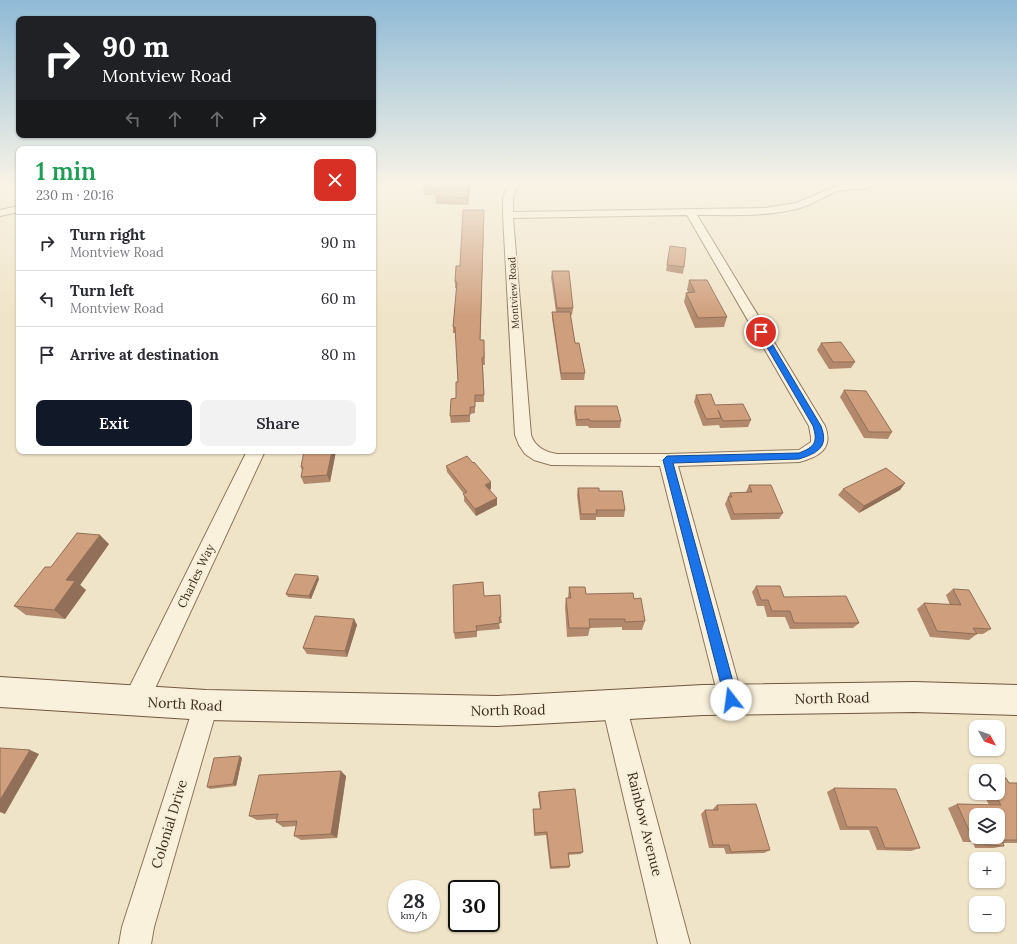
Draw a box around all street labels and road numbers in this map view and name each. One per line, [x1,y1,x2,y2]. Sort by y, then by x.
street label: Montview Road [505,257,522,329]
street label: Charles Way [174,541,218,610]
street label: North Road [794,688,870,708]
street label: North Road [147,693,223,715]
street label: North Road [470,700,546,720]
street label: Rainbow Avenue [623,770,667,879]
street label: Colonial Drive [147,777,191,871]

